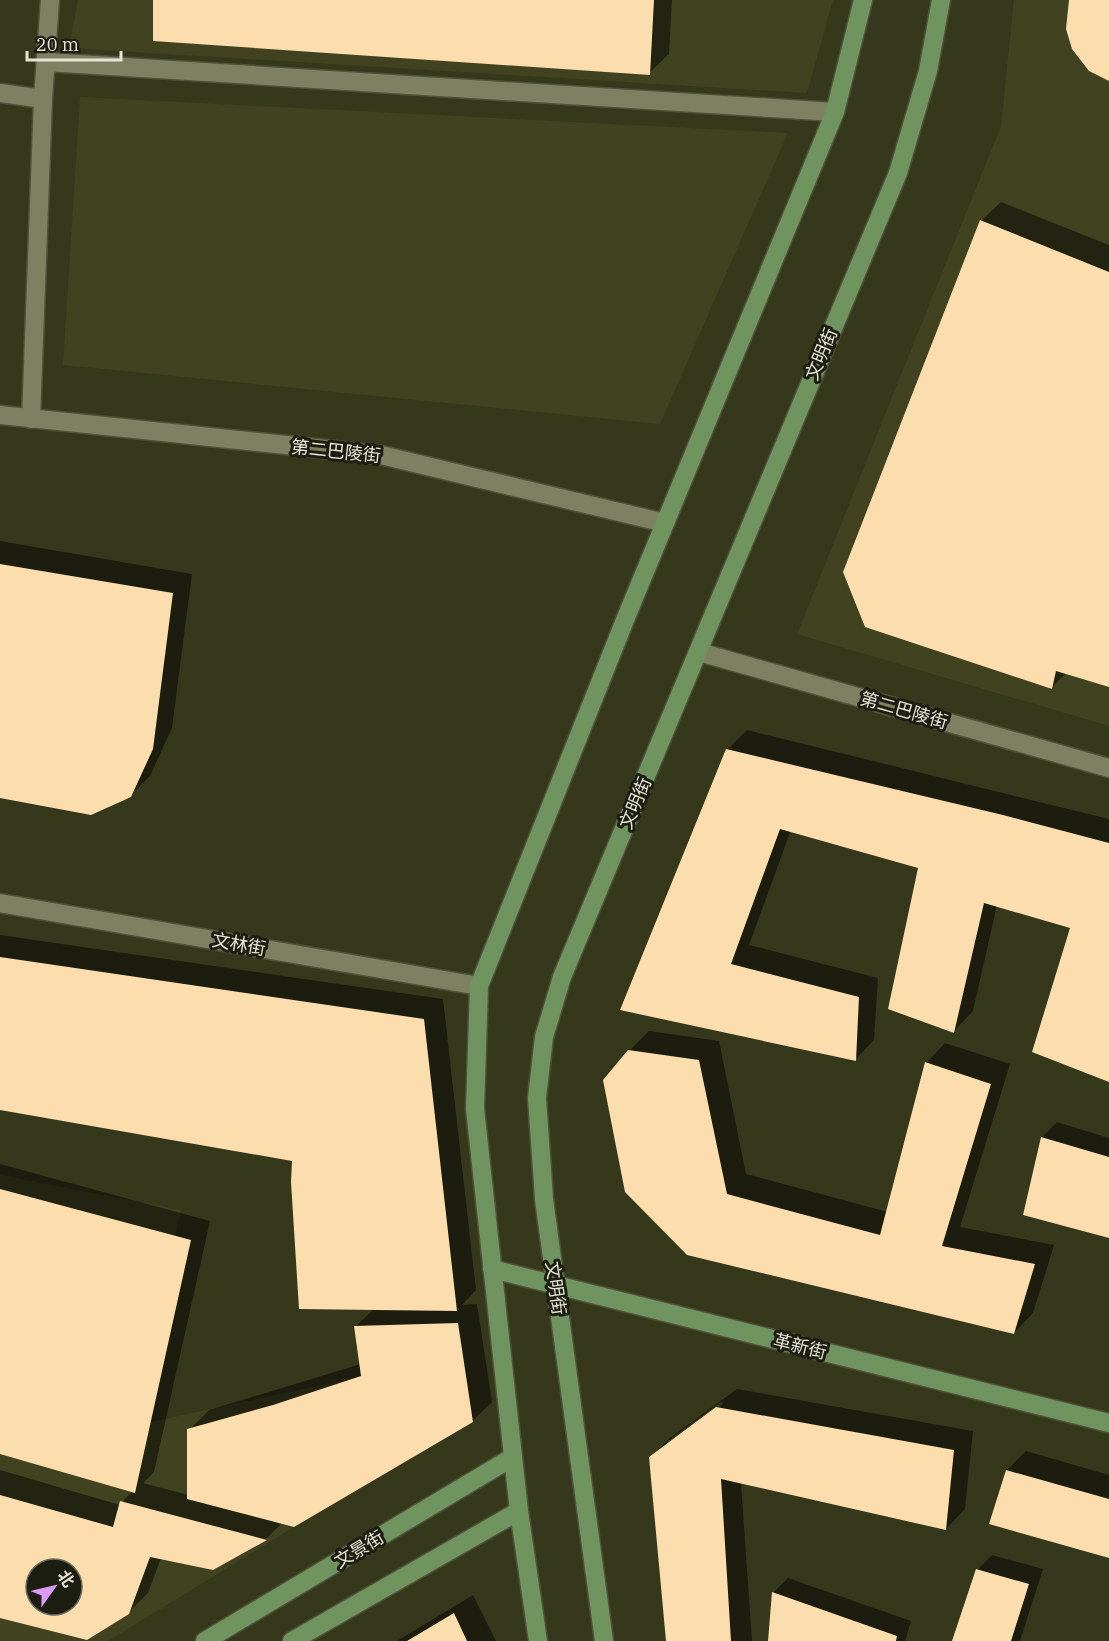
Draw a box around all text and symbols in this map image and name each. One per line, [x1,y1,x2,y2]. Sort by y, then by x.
scale bar [27,24,122,62]
text: 20 m [36,33,79,56]
street label: 文明街 [800,325,842,383]
street label: 第二巴陵街 [290,435,382,467]
street label: 第二巴陵街 [858,687,950,733]
street label: 文明街 [614,774,656,832]
street label: 文林街 [210,928,268,960]
street label: 文明街 [541,1260,571,1316]
street label: 革新街 [771,1328,829,1364]
street label: 文景街 [330,1525,388,1573]
north arrow [24,1557,84,1617]
text: 北 [54,1566,79,1591]

